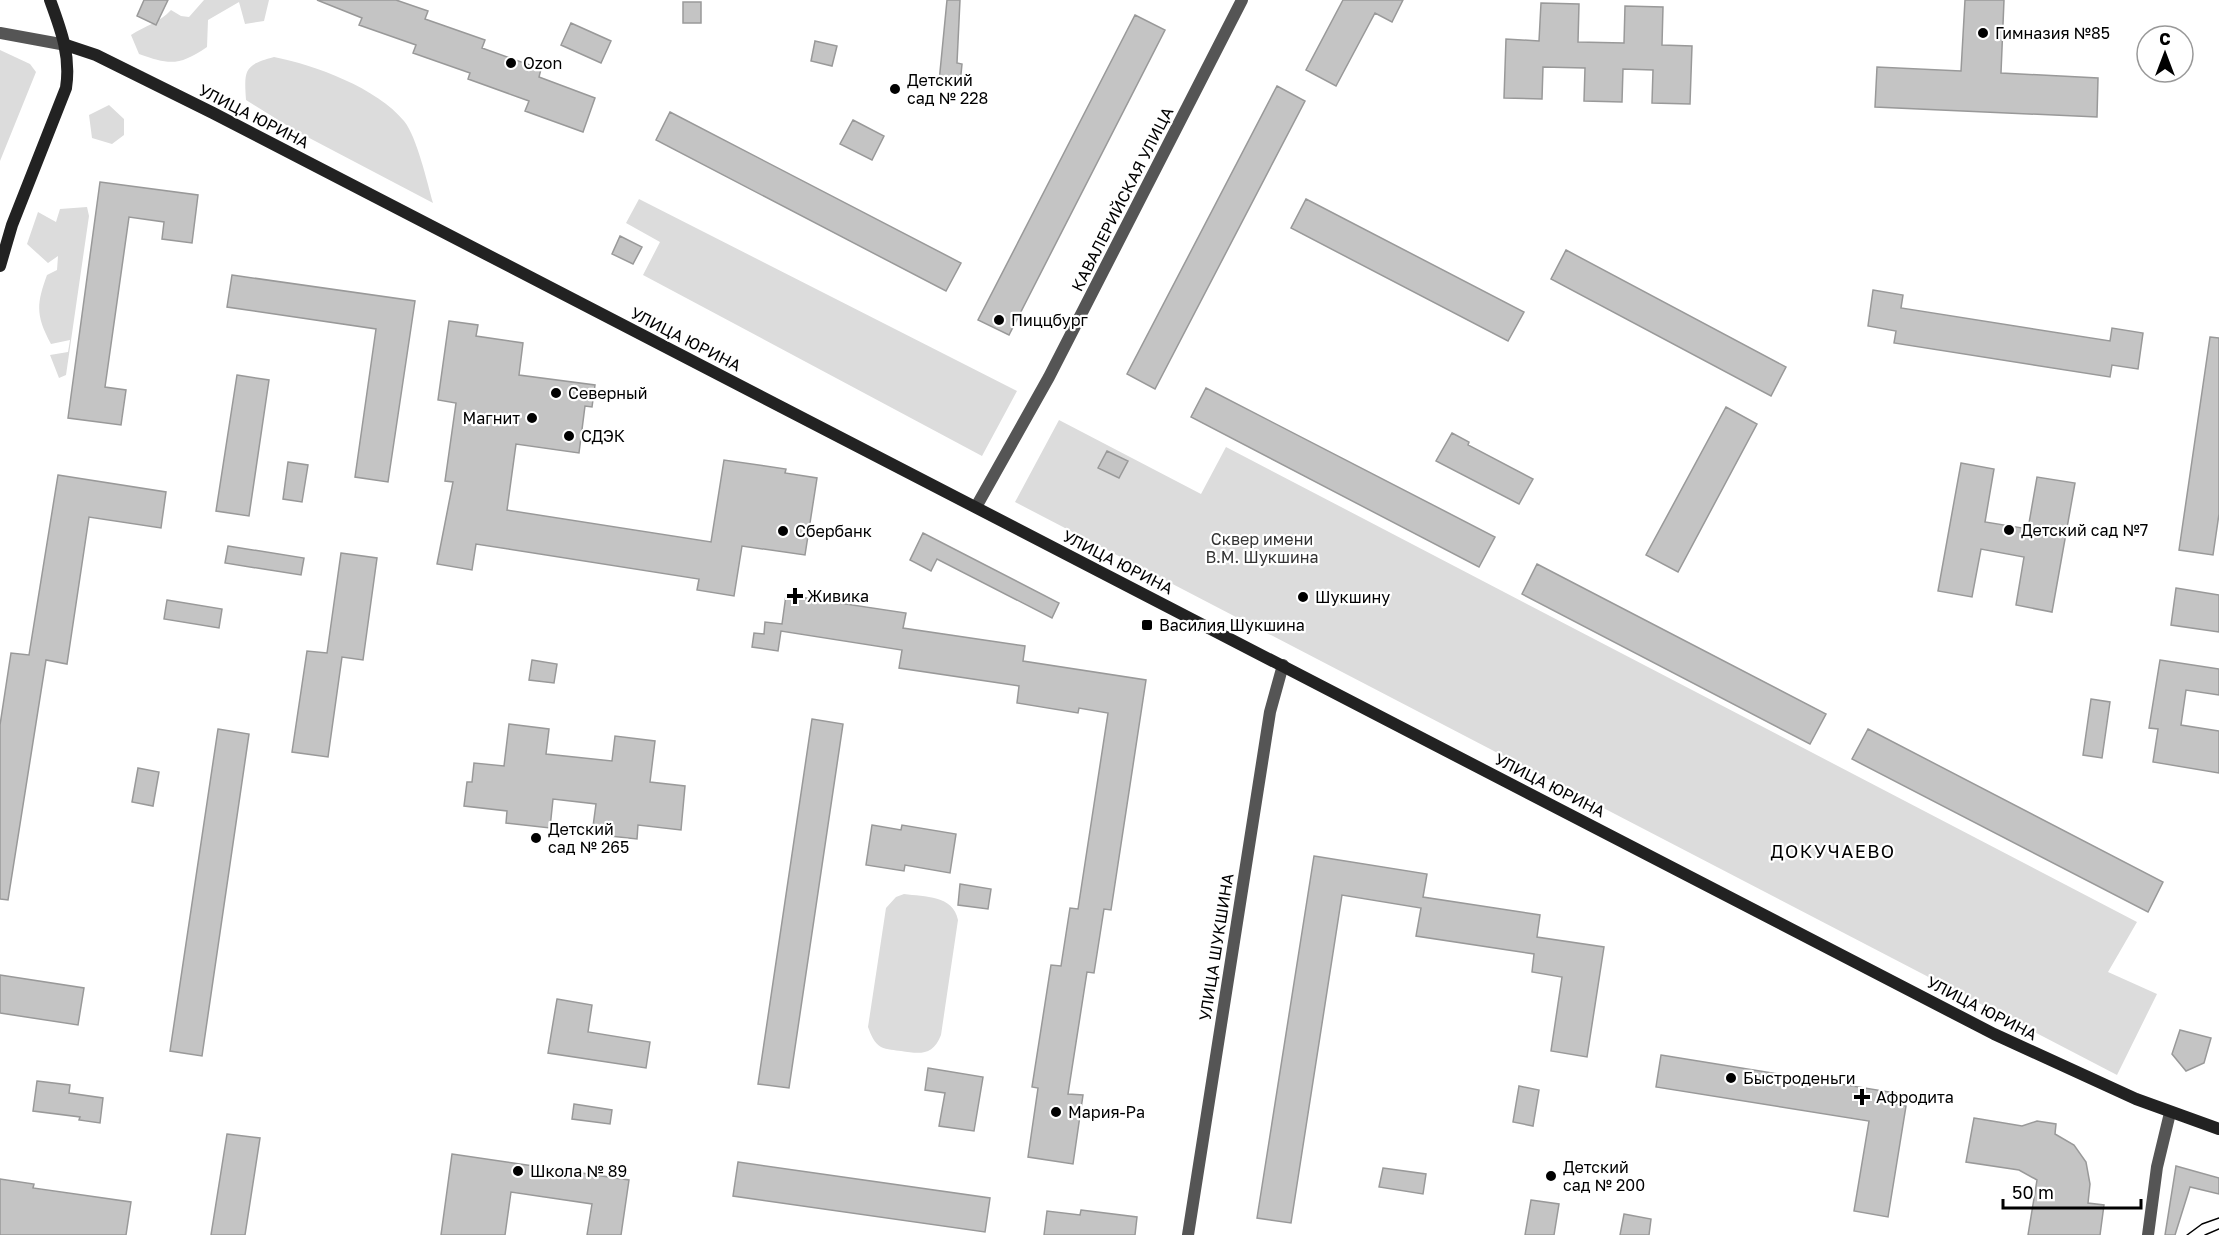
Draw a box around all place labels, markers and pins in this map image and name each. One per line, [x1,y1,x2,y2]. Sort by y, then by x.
place label: Гимназия №85 [1995,23,2110,43]
marker: Гимназия №85 [1976,26,1990,40]
place label: Ozon [523,53,562,73]
marker: Ozon [504,56,518,70]
place label: Детский сад № 228 [907,70,988,108]
marker: Детский сад № 228 [888,82,902,96]
place label: Пиццбург [1011,310,1089,330]
marker: Пиццбург [992,313,1006,327]
place label: Северный [568,383,648,403]
marker: Северный [549,386,563,400]
place label: Магнит [462,408,520,428]
marker: Магнит [525,411,539,425]
place label: СДЭК [581,426,625,446]
marker: СДЭК [562,429,576,443]
place label: Детский сад №7 [2021,520,2148,540]
place label: Сбербанк [795,521,872,541]
marker: Детский сад №7 [2002,523,2016,537]
marker: Сбербанк [776,524,790,538]
place label: Живика [807,586,869,606]
place label: Шукшину [1315,587,1390,607]
marker: Живика [788,589,802,603]
marker: Шукшину [1296,590,1310,604]
place label: Василия Шукшина [1159,615,1305,635]
marker: Василия Шукшина [1140,618,1154,632]
place label: Детский сад № 265 [548,819,629,857]
marker: Детский сад № 265 [529,831,543,845]
place label: Быстроденьги [1743,1068,1855,1088]
marker: Быстроденьги [1724,1071,1738,1085]
place label: Афродита [1876,1087,1954,1107]
marker: Афродита [1853,1088,1871,1106]
place label: Мария-Ра [1068,1102,1145,1122]
marker: Мария-Ра [1049,1105,1063,1119]
place label: Детский сад № 200 [1563,1157,1645,1195]
place label: Школа № 89 [530,1161,627,1181]
marker: Школа № 89 [511,1164,525,1178]
marker: Детский сад № 200 [1544,1169,1558,1183]

